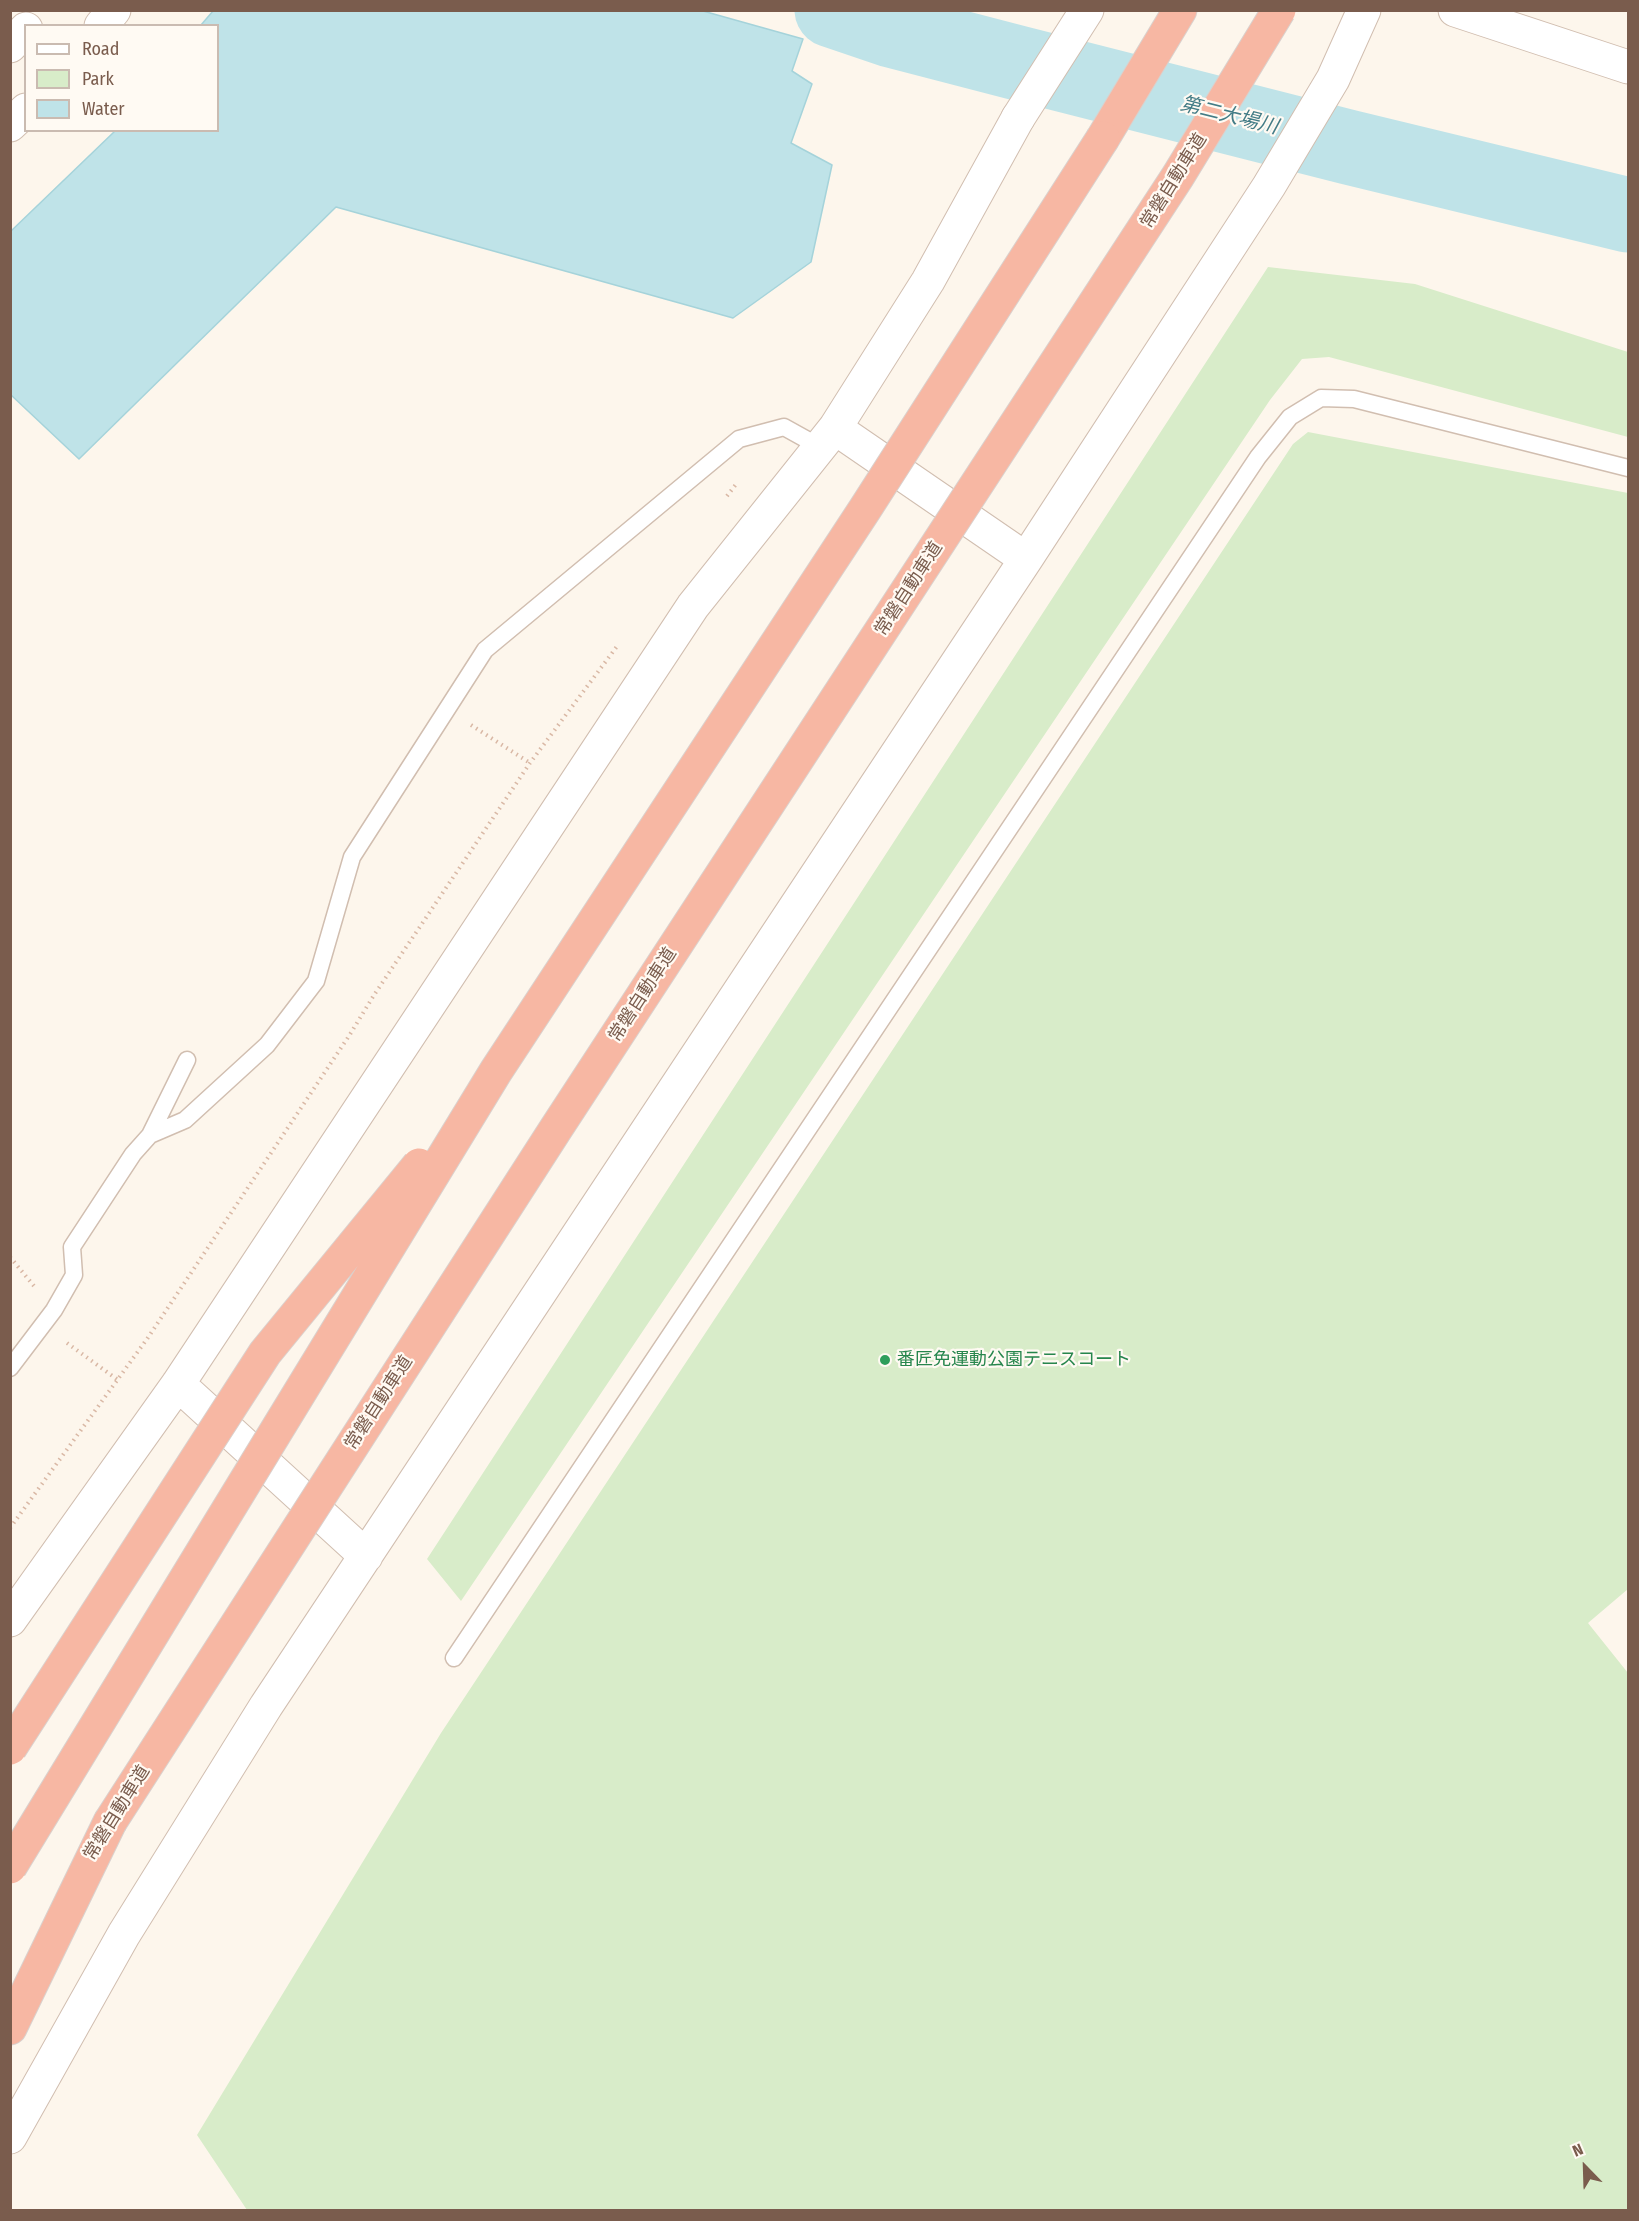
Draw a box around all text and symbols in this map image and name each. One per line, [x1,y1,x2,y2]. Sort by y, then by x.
legend [24,24,219,132]
text: Road [82,38,119,60]
text: Park [82,68,114,90]
water label: 第二大場川 [1178,92,1280,140]
text: Water [82,98,125,120]
street label: 常磐自動車道 [1136,129,1212,233]
street label: 常磐自動車道 [871,538,947,640]
street label: 常磐自動車道 [605,944,681,1046]
place label: 番匠免運動公園テニスコート [897,1349,1131,1371]
street label: 常磐自動車道 [341,1352,417,1454]
marker: 番匠免運動公園テニスコート [878,1353,892,1367]
street label: 常磐自動車道 [79,1761,155,1865]
north arrow [1555,2137,1615,2197]
text: N [1570,2139,1586,2161]

